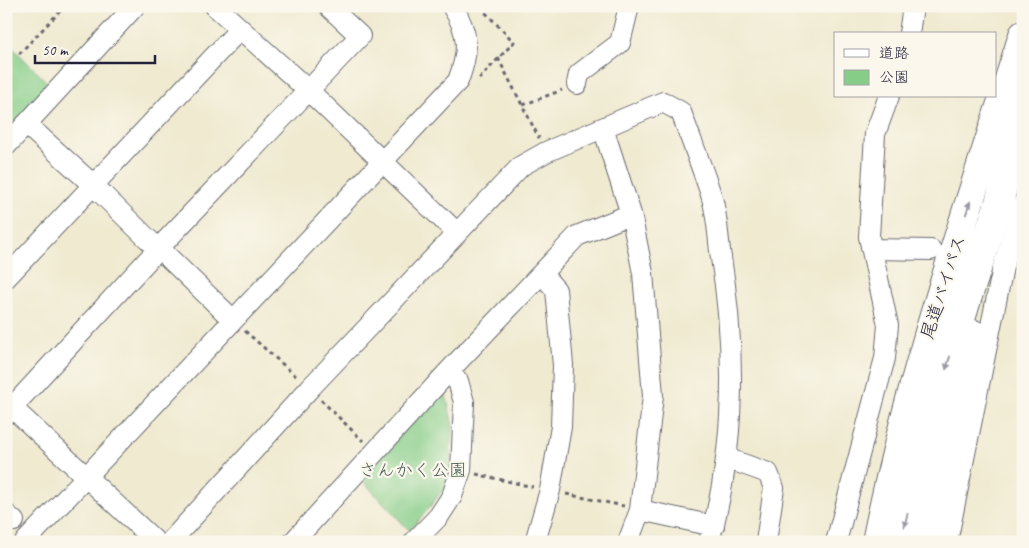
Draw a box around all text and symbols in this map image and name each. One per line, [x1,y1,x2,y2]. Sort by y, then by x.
scale bar [35,32,155,64]
legend [834,32,996,98]
text: 50 m [42,41,69,60]
text: 道路 [879,44,909,63]
text: 公園 [879,68,909,87]
one-way arrow [965,201,972,216]
street label: 尾道バイパス [916,232,970,342]
one-way arrow [943,356,951,371]
park label: さんかく公園 [359,459,467,481]
one-way arrow [902,513,910,528]

